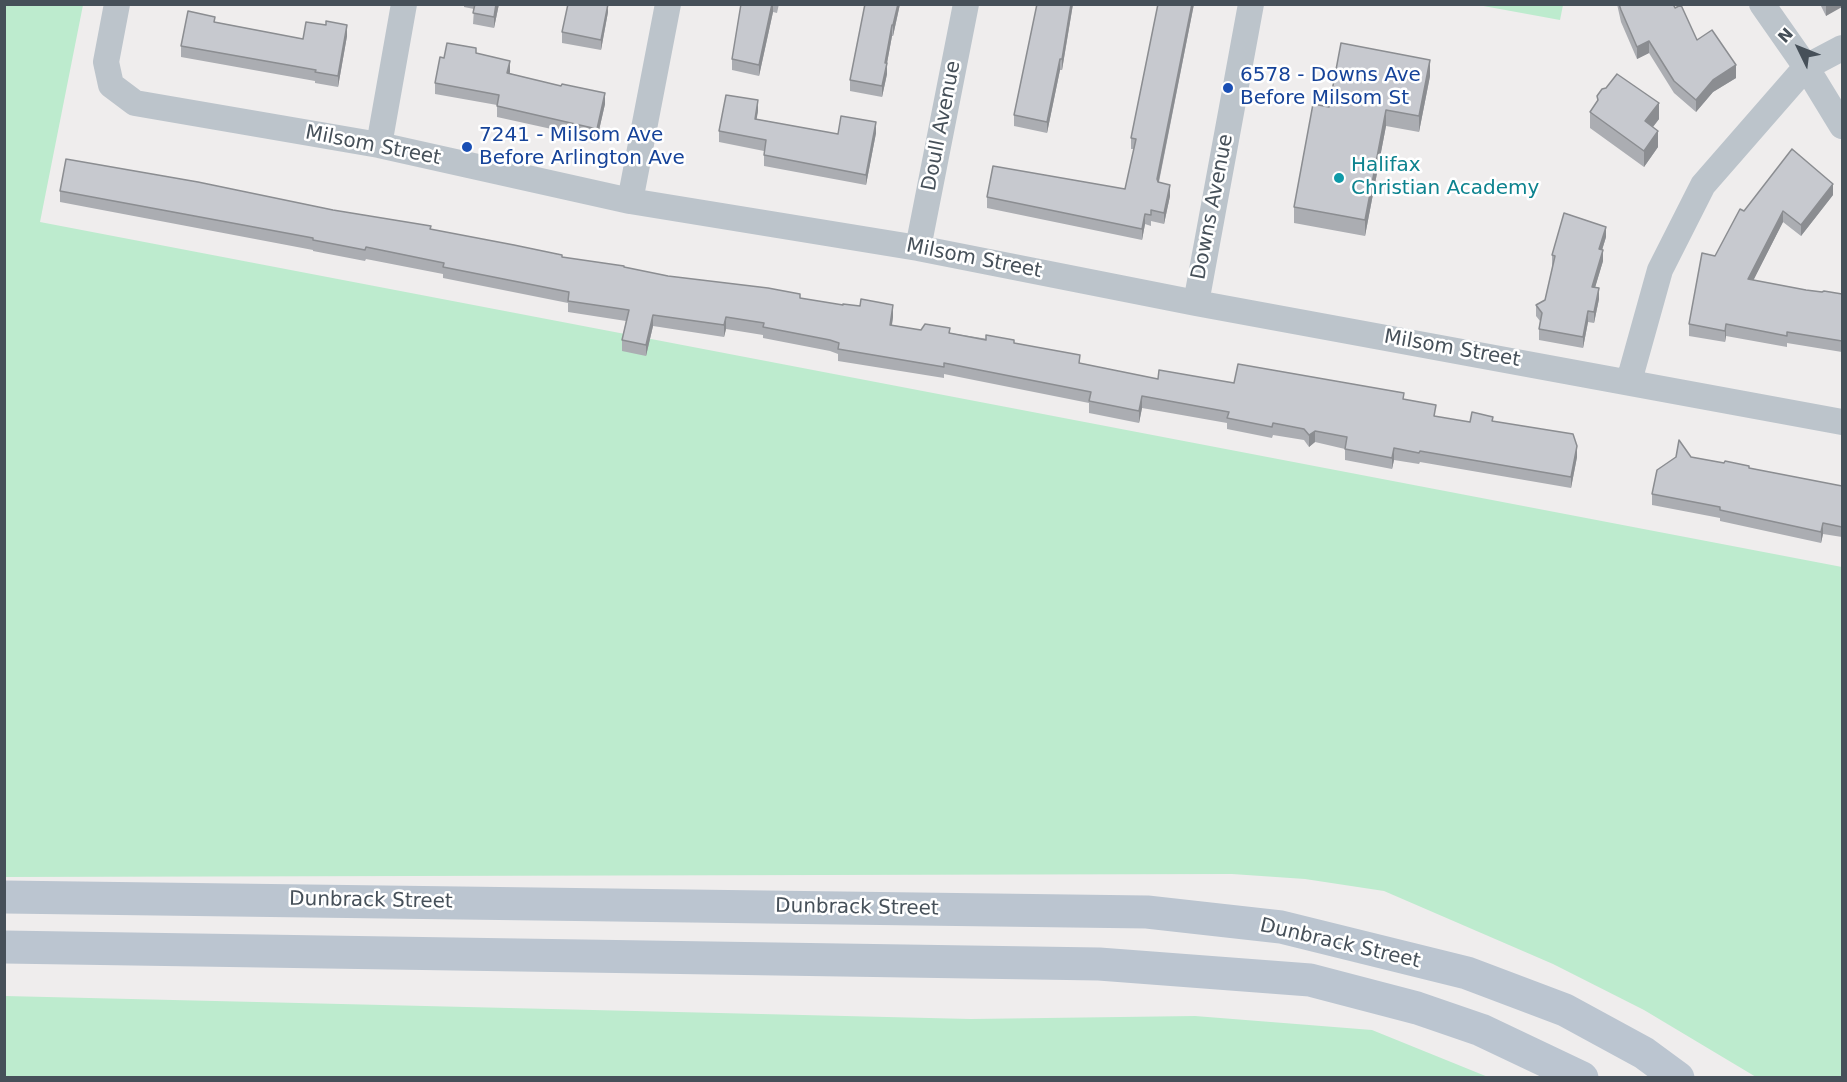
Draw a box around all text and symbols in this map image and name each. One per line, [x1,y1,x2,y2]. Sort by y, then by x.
north arrow [1769,18,1829,78]
text: N [1774,24,1797,47]
street label: Doull Avenue [918,59,966,193]
place label: 6578 - Downs Ave Before Milsom St [1240,64,1421,111]
marker: 6578 - Downs Ave Before Milsom St [1221,81,1235,95]
street label: Milsom Street [303,121,443,171]
place label: 7241 - Milsom Ave Before Arlington Ave [479,124,685,171]
street label: Downs Avenue [1187,132,1239,282]
marker: 7241 - Milsom Ave Before Arlington Ave [460,140,474,154]
place label: Halifax Christian Academy [1351,154,1539,201]
marker: Halifax Christian Academy [1332,171,1346,185]
street label: Milsom Street [904,234,1044,284]
street label: Milsom Street [1382,325,1522,373]
street label: Dunbrack Street [289,888,453,914]
street label: Dunbrack Street [775,895,939,921]
street label: Dunbrack Street [1258,914,1422,974]

